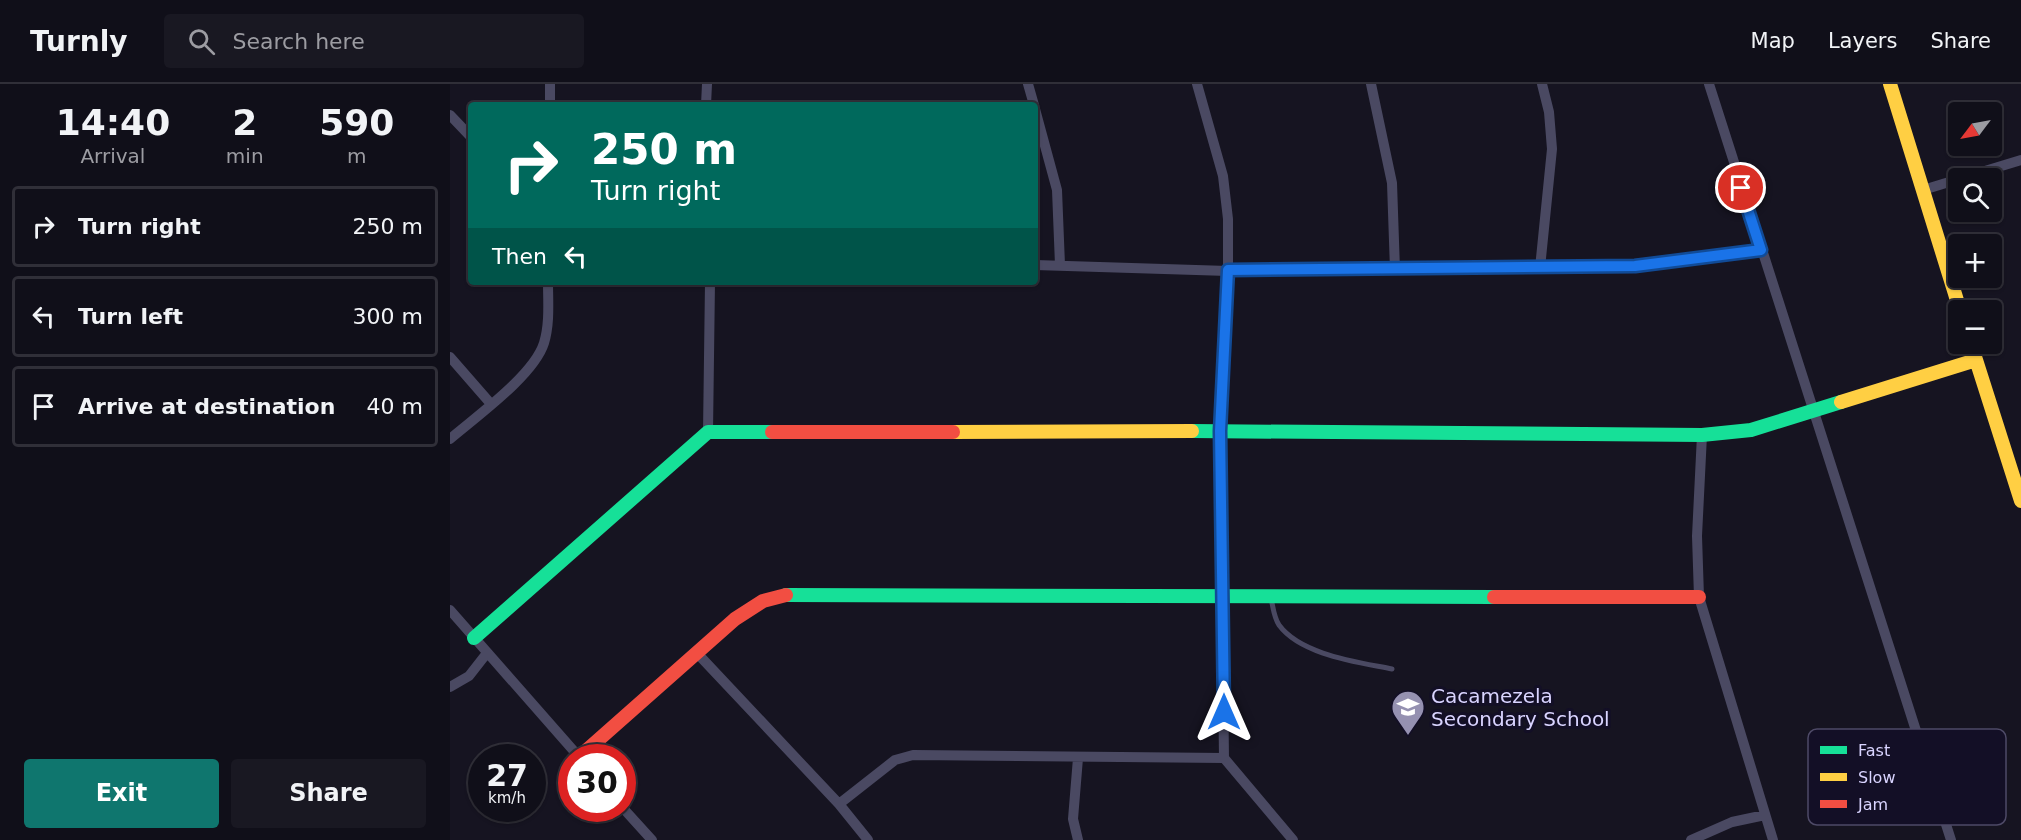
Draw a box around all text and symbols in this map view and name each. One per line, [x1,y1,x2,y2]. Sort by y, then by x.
search box [164,14,584,68]
text: Turnly [30,25,128,58]
icon: search [185,25,218,58]
text: Search here [233,29,365,54]
text: Map [1751,29,1795,53]
text: Layers [1828,29,1897,53]
text: Share [1930,29,1991,53]
text: 14:40 [56,102,170,143]
text: 2 [232,102,257,143]
text: 590 [319,102,394,143]
north arrow [1948,102,2002,156]
map controls [1948,102,2002,354]
text: 250 m [591,125,737,174]
icon: right [492,126,570,204]
text: Arrival [80,144,145,168]
text: min [226,144,264,168]
text: m [347,144,367,168]
pin [1715,162,1766,213]
button: search [1948,168,2002,222]
icon: arrive [1724,171,1757,204]
text: Turn right [591,175,720,206]
icon: right [27,210,60,243]
text: Turn right [78,214,201,239]
text: 250 m [353,214,423,239]
button: + [1948,234,2002,288]
icon: left [559,240,592,273]
text: Then [492,244,547,269]
icon: left [27,300,60,333]
button: − [1948,300,2002,354]
text: Turn left [78,304,183,329]
text: 300 m [353,304,423,329]
icon: arrive [27,390,60,423]
text: Arrive at destination [78,394,335,419]
text: 40 m [367,394,423,419]
position arrow [1192,680,1256,744]
place label: Cacamezela Secondary School [1431,684,1610,731]
school or university icon: Cacamezela Secondary School [1390,689,1426,736]
legend [1808,729,2006,825]
text: Fast [1858,741,1890,760]
speed limit sign: 30 [558,744,636,822]
text: 27 [486,758,528,793]
button: Exit [24,759,219,828]
button: Share [231,759,426,828]
text: Slow [1858,768,1895,787]
text: km/h [488,789,526,807]
text: Jam [1857,795,1888,814]

